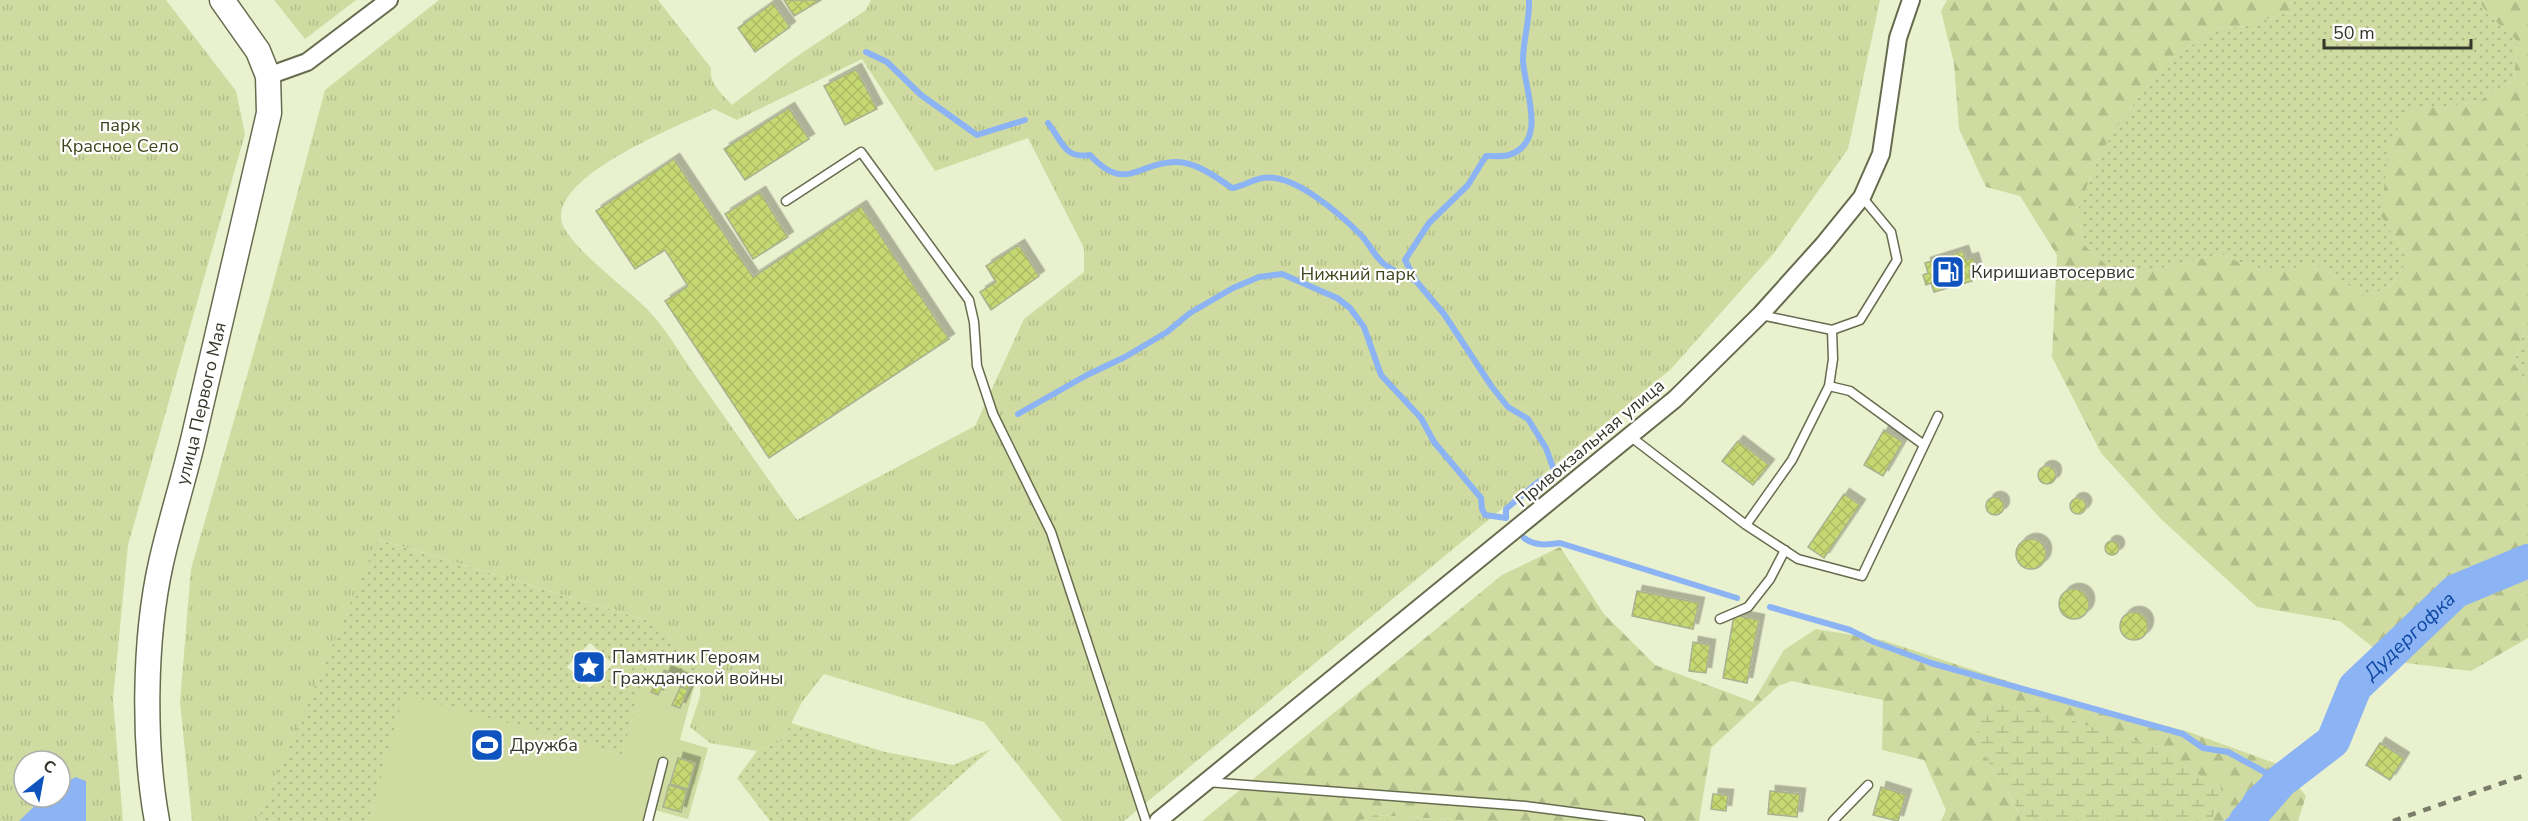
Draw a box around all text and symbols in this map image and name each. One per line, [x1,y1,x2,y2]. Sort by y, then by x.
scale bar [2324,12,2471,50]
text: 50 m [2333,21,2375,45]
park label: парк Красное Село [61,113,179,158]
fuel station icon: Киришиавтосервис [1930,254,1966,290]
place label: Киришиавтосервис [1971,260,2135,284]
park label: Нижний парк [1301,262,1416,286]
street label: улица Первого Мая [170,320,232,488]
street label: Привокзальная улица [1510,373,1670,513]
water label: Дудергофка [2357,585,2461,686]
place label: Памятник Героям Гражданской войны [612,645,783,690]
place icon: Памятник Героям Гражданской войны [571,649,607,685]
sports icon: Дружба [469,727,505,763]
place label: Дружба [510,733,578,757]
north arrow [12,749,72,809]
text: С [39,755,60,779]

